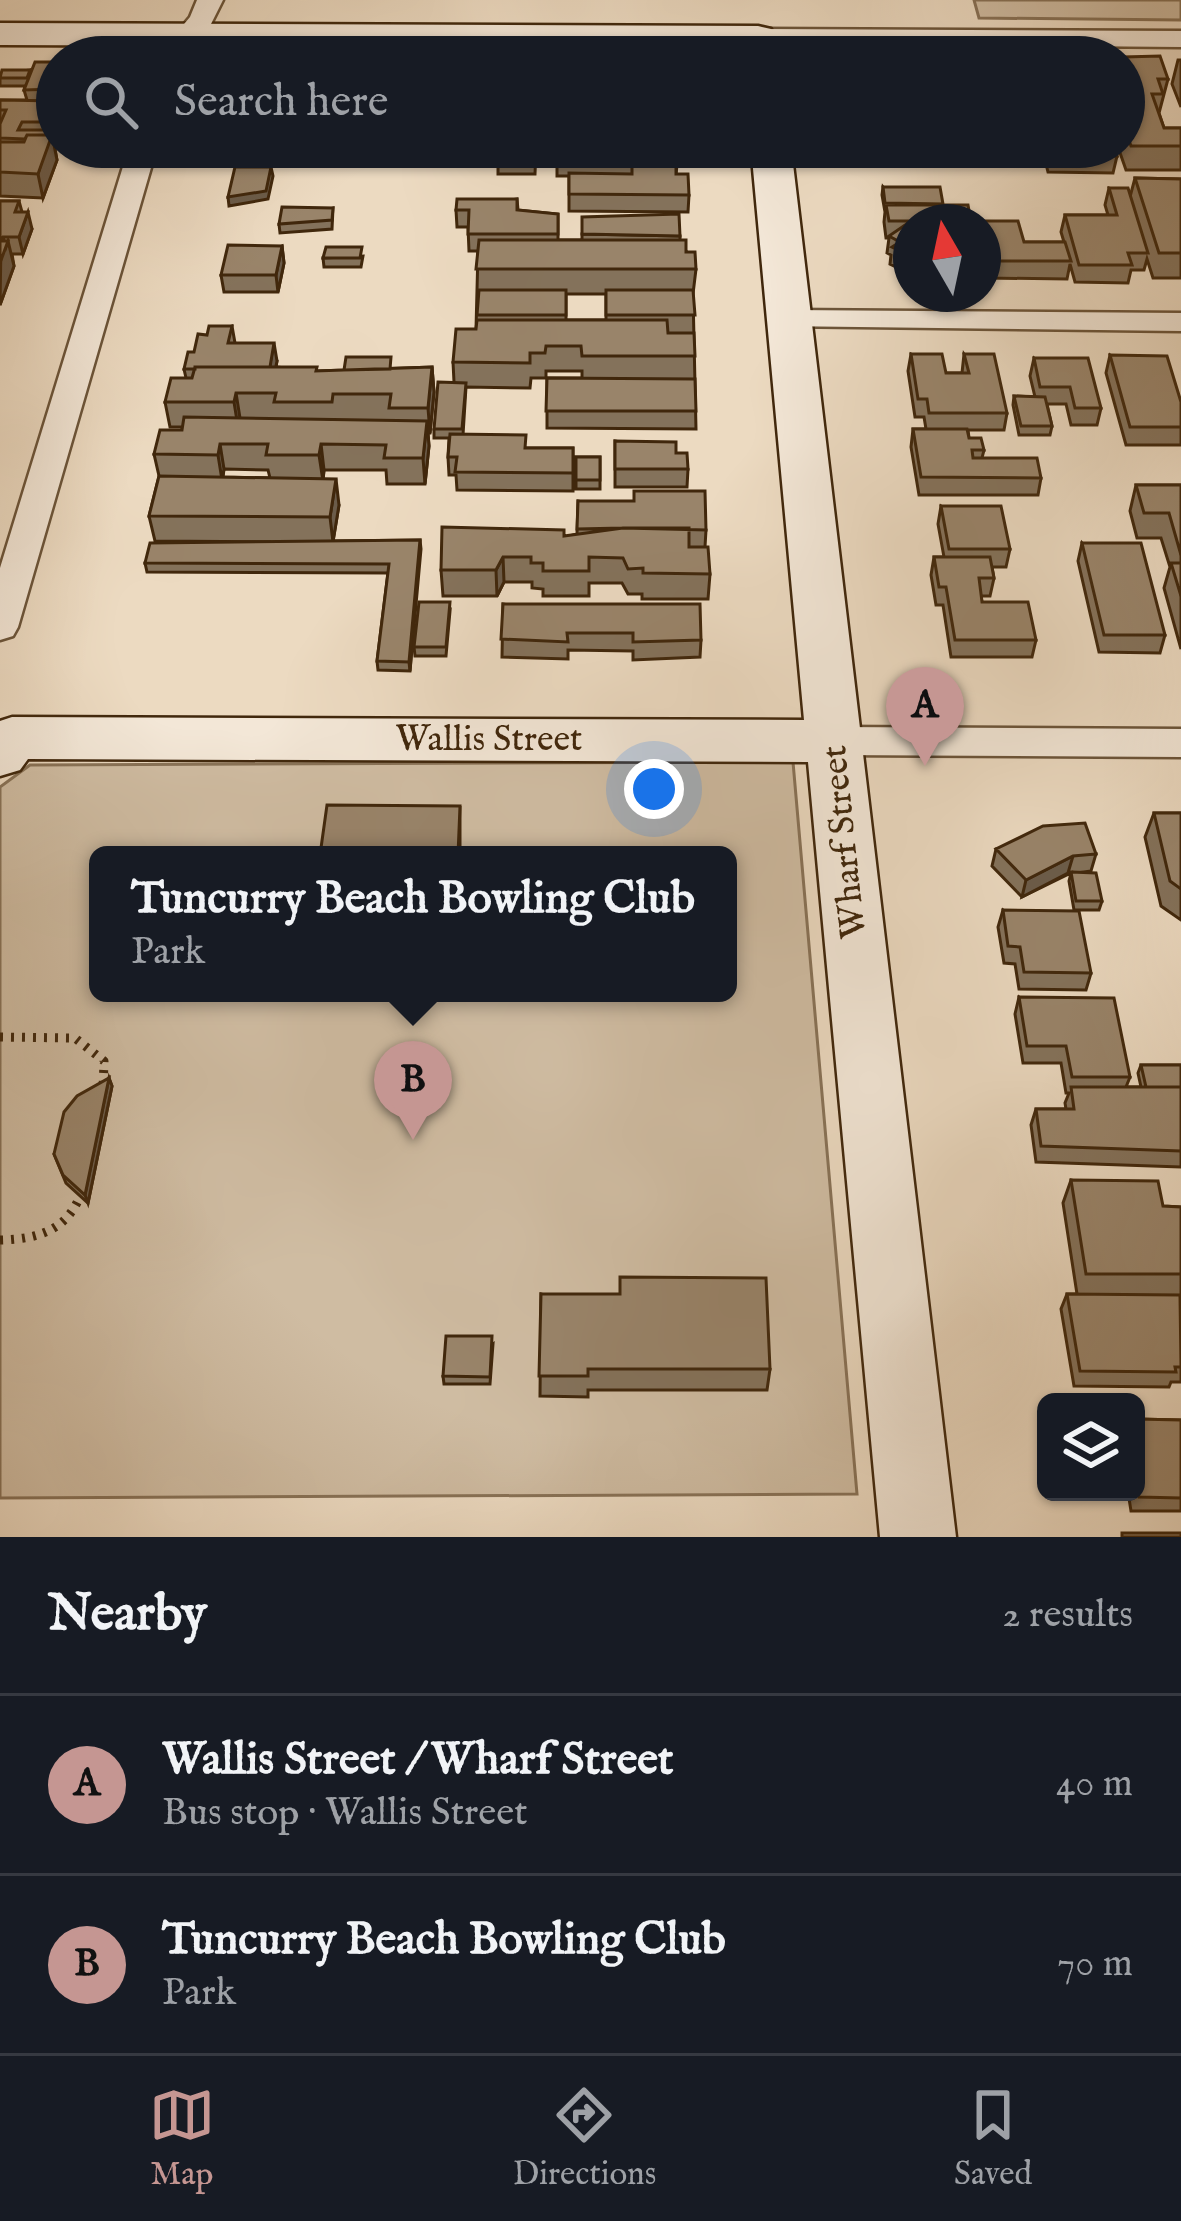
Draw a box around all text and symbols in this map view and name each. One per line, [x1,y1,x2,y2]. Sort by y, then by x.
search box [36,36,1145,168]
icon: search [78,69,144,135]
text: Search here [174,74,388,131]
north arrow [893,204,1001,312]
pin: A [886,667,964,766]
street label: Wallis Street [396,717,582,763]
street label: Wharf Street [812,743,878,941]
your location [624,759,684,819]
popup [89,846,737,1002]
text: Tuncurry Beach Bowling Club [131,871,695,928]
text: Park [131,928,205,977]
pin: B [374,1041,452,1140]
map controls [1037,1393,1145,1501]
button: layers [1037,1393,1145,1501]
text: Nearby [48,1583,207,1648]
text: 2 results [1002,1591,1133,1640]
text: Wallis Street / Wharf Street [162,1732,673,1789]
text: A [74,1760,100,1809]
text: 40 m [1056,1760,1133,1809]
text: Bus stop · Wallis Street [162,1789,528,1838]
text: Tuncurry Beach Bowling Club [162,1912,726,1969]
text: B [74,1940,100,1989]
text: 70 m [1057,1940,1133,1989]
text: Park [162,1969,236,2018]
tab: Map [149,2082,215,2196]
tab: Directions [513,2082,656,2196]
tab: Saved [954,2082,1032,2196]

